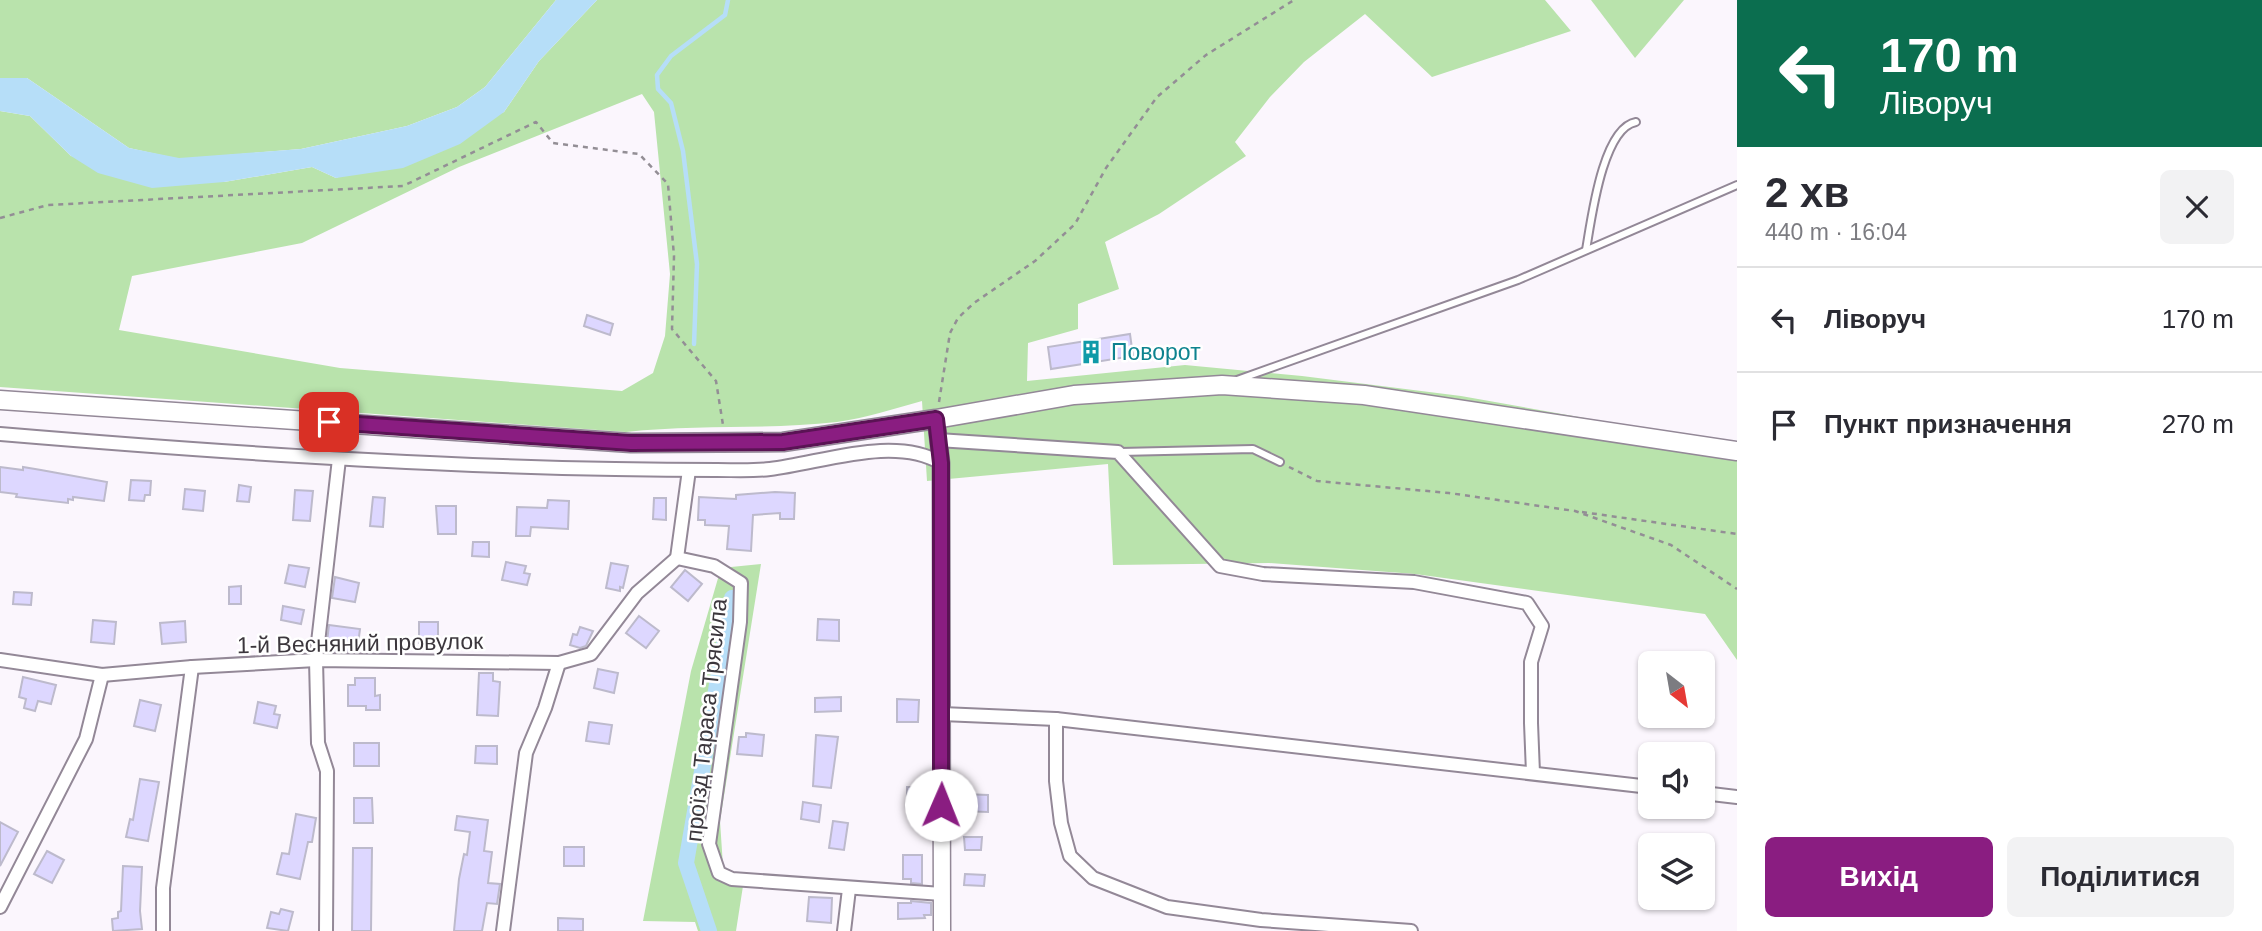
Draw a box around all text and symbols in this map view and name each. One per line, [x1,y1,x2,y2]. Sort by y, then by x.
icon: left [1765,28,1856,119]
text: 170 m [1880,28,2019,82]
text: Ліворуч [1880,85,1993,121]
text: 2 хв [1765,169,1849,216]
button: close [2160,170,2234,244]
text: 440 m · 16:04 [1765,219,1907,245]
icon: left [1765,301,1803,339]
text: Ліворуч [1824,304,1926,334]
text: 170 m [2162,304,2234,334]
building icon: Поворот [1077,338,1105,366]
place label: Поворот [1111,339,1201,365]
pin [299,392,359,452]
icon: arrive [310,403,348,441]
icon: arrive [1765,406,1803,444]
text: Пункт призначення [1824,409,2072,439]
text: 270 m [2162,409,2234,439]
street label: проїзд Тараса Трясила [680,597,732,843]
street label: 1-й Весняний провулок [237,628,484,658]
north arrow [1638,651,1715,728]
map controls [1638,651,1715,910]
button: sound [1638,742,1715,819]
position arrow [904,768,978,842]
button: layers [1638,833,1715,910]
button: Вихід [1765,837,1993,917]
button: Поділитися [2007,837,2234,917]

